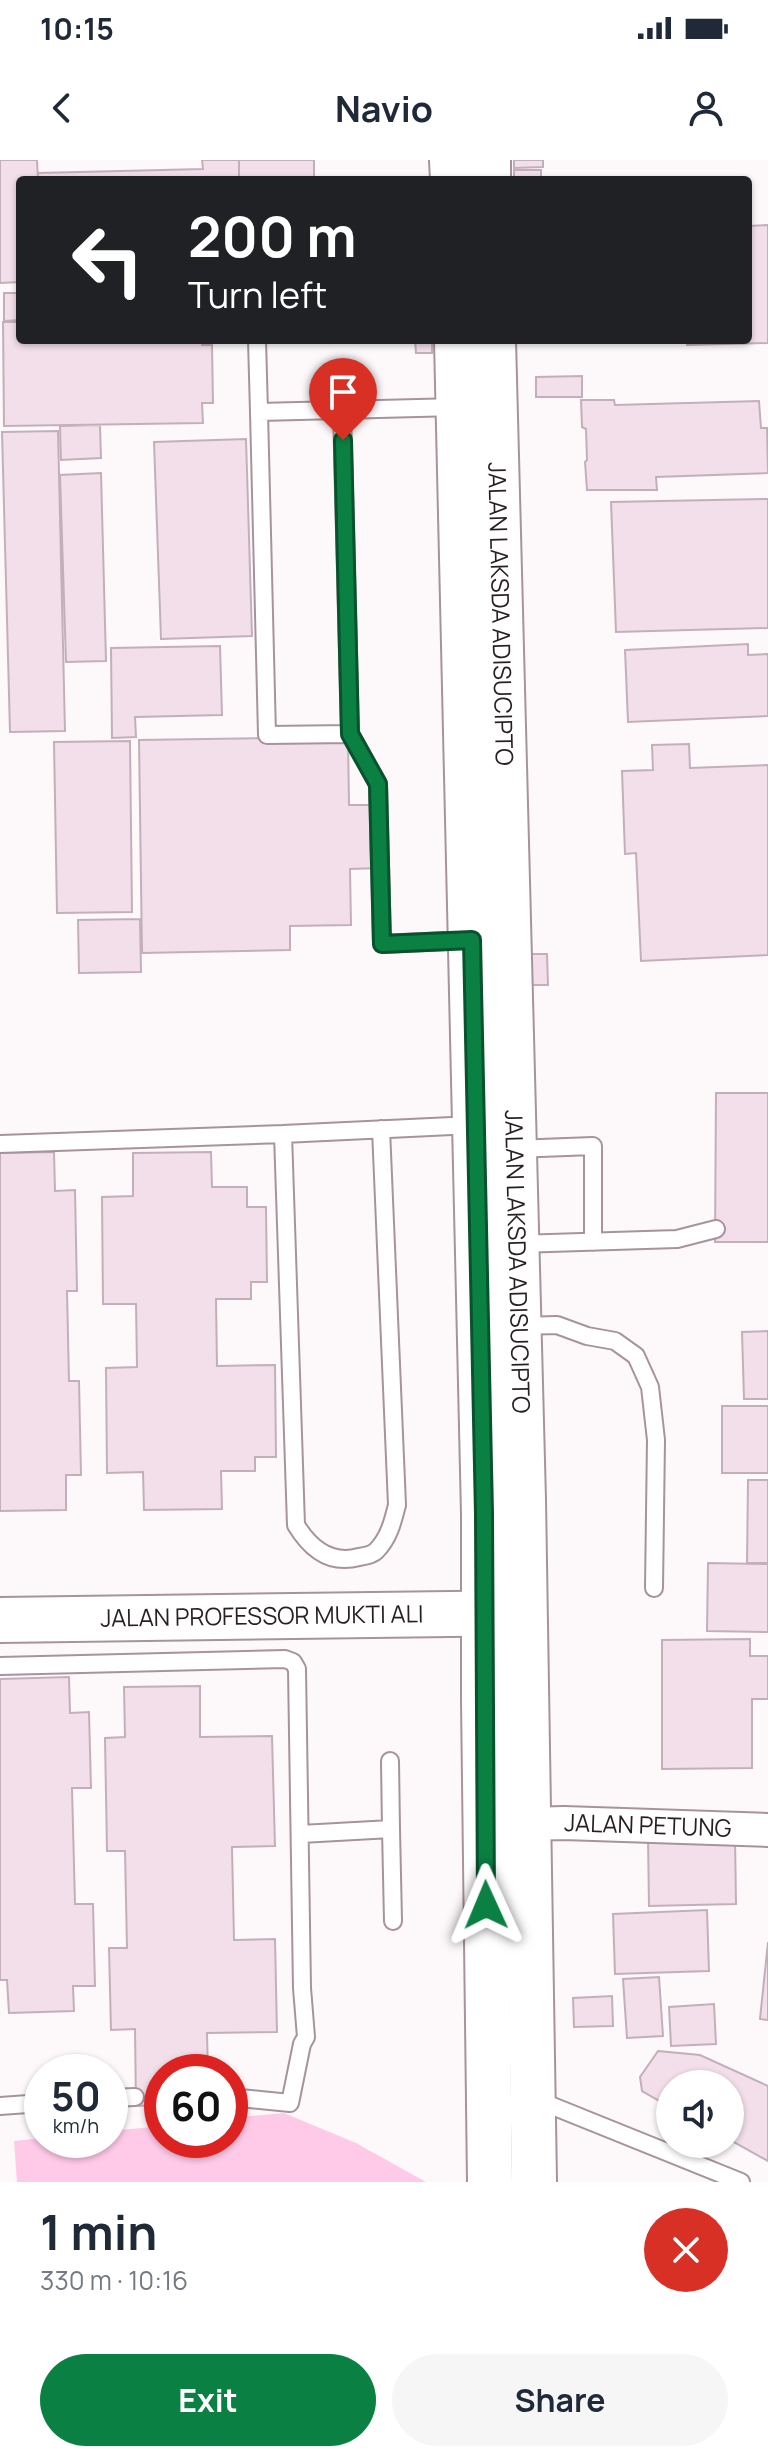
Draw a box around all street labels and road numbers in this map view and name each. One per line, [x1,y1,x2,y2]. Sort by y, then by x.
street label: JALAN LAKSDA ADISUCIPTO [481,462,522,766]
street label: JALAN LAKSDA ADISUCIPTO [498,1109,539,1414]
street label: JALAN PROFESSOR MUKTI ALI [100,1596,424,1634]
street label: JALAN PETUNG [564,1805,732,1844]

